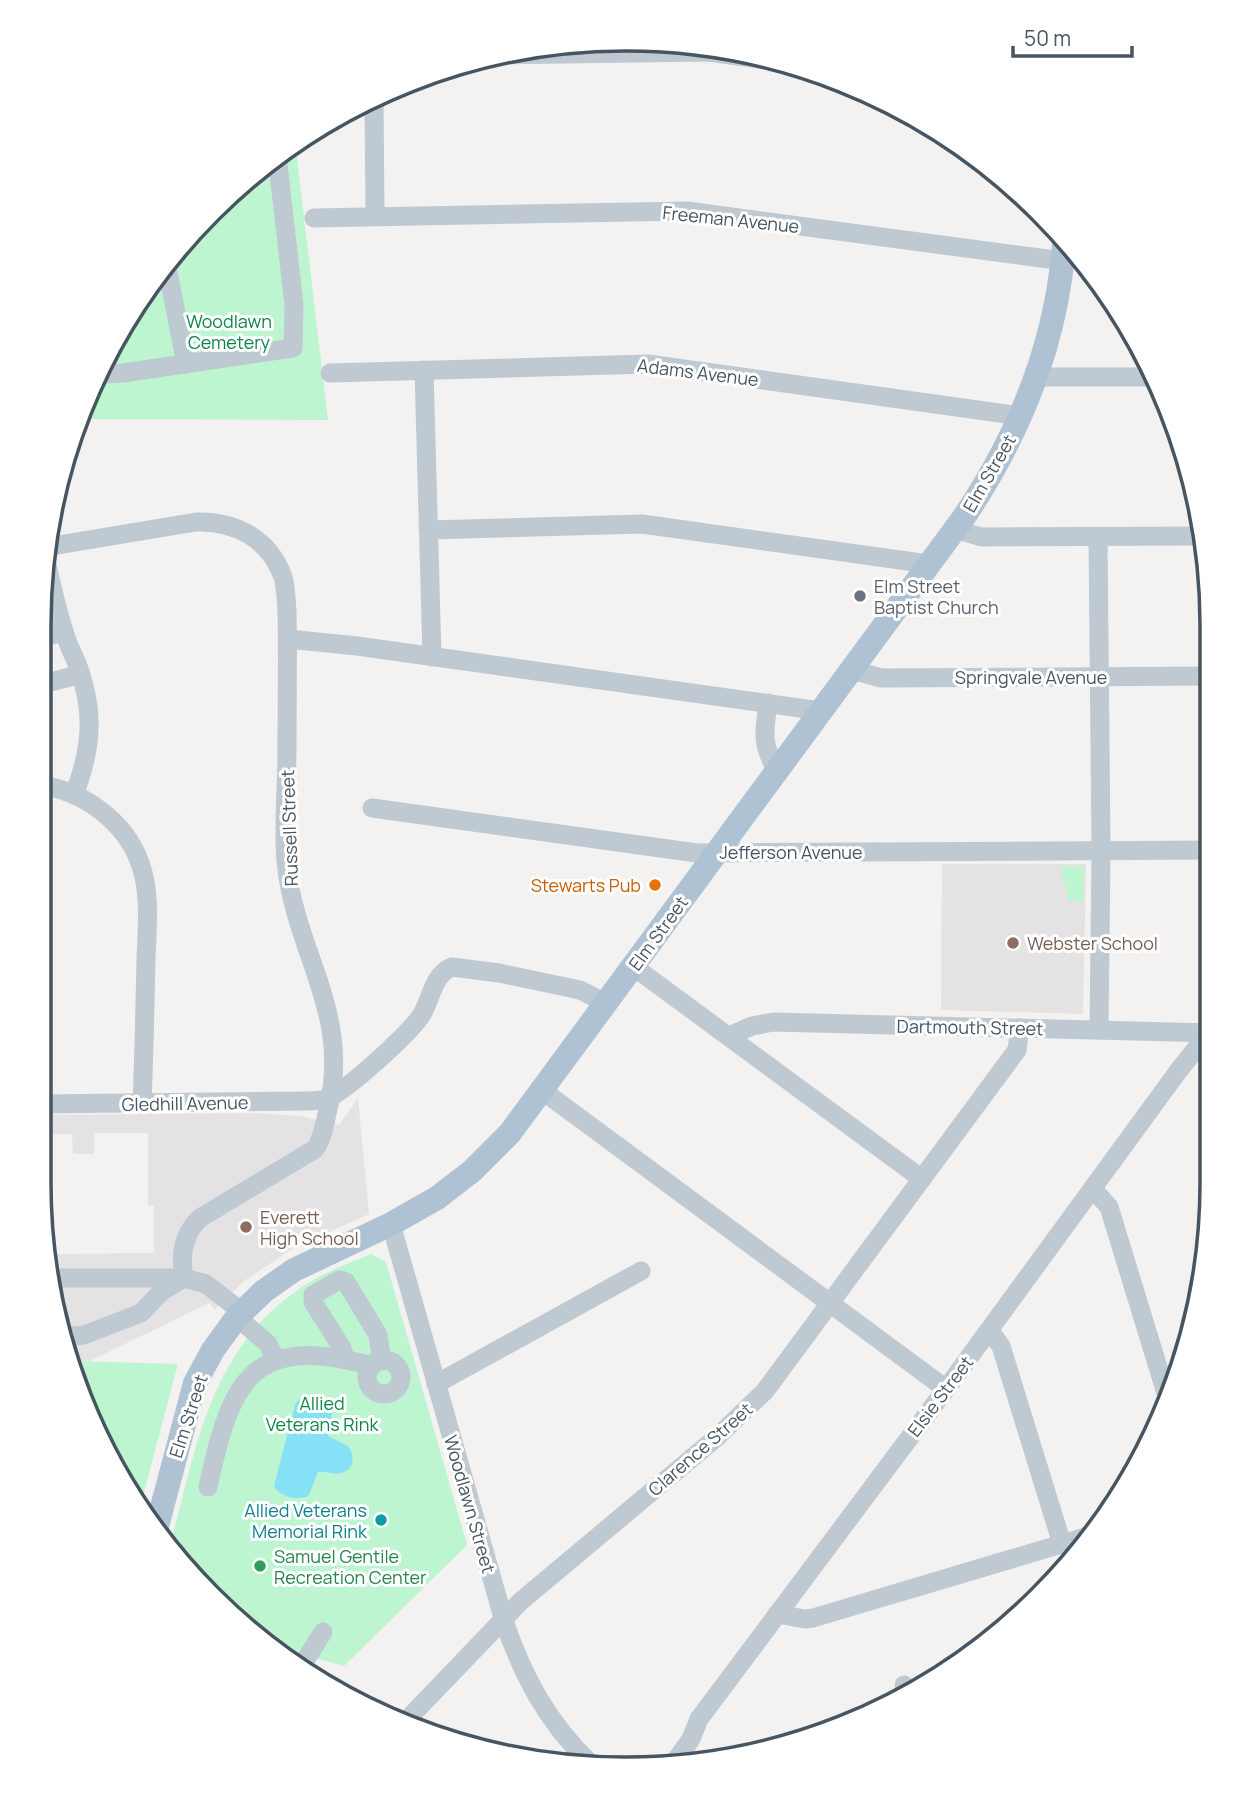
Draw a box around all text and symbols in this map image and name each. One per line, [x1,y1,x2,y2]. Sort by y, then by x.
scale bar [1013,14,1132,58]
text: 50 m [1024,24,1071,52]
street label: Freeman Avenue [661,200,801,238]
park label: Woodlawn Cemetery [186,309,272,354]
street label: Adams Avenue [636,353,760,391]
street label: Elm Street [957,430,1021,516]
place label: Elm Street Baptist Church [874,574,999,619]
marker: Elm Street Baptist Church [852,588,868,604]
street label: Springvale Avenue [955,665,1107,689]
street label: Russell Street [275,769,303,887]
street label: Jefferson Avenue [719,840,863,864]
place label: Stewarts Pub [531,873,641,897]
marker: Stewarts Pub [647,877,663,893]
street label: Elm Street [623,891,693,975]
place label: Webster School [1027,931,1158,955]
marker: Webster School [1005,935,1021,951]
street label: Dartmouth Street [896,1014,1044,1040]
street label: Gledhill Avenue [121,1090,249,1116]
place label: Everett High School [260,1205,359,1250]
marker: Everett High School [238,1219,254,1235]
street label: Elsie Street [902,1351,978,1441]
street label: Elm Street [163,1371,213,1461]
park label: Allied Veterans Rink [266,1391,379,1436]
street label: Clarence Street [643,1397,757,1501]
street label: Woodlawn Street [439,1432,501,1576]
place label: Allied Veterans Memorial Rink [244,1498,368,1543]
marker: Allied Veterans Memorial Rink [373,1512,389,1528]
place label: Samuel Gentile Recreation Center [274,1544,427,1589]
marker: Samuel Gentile Recreation Center [252,1558,268,1574]

